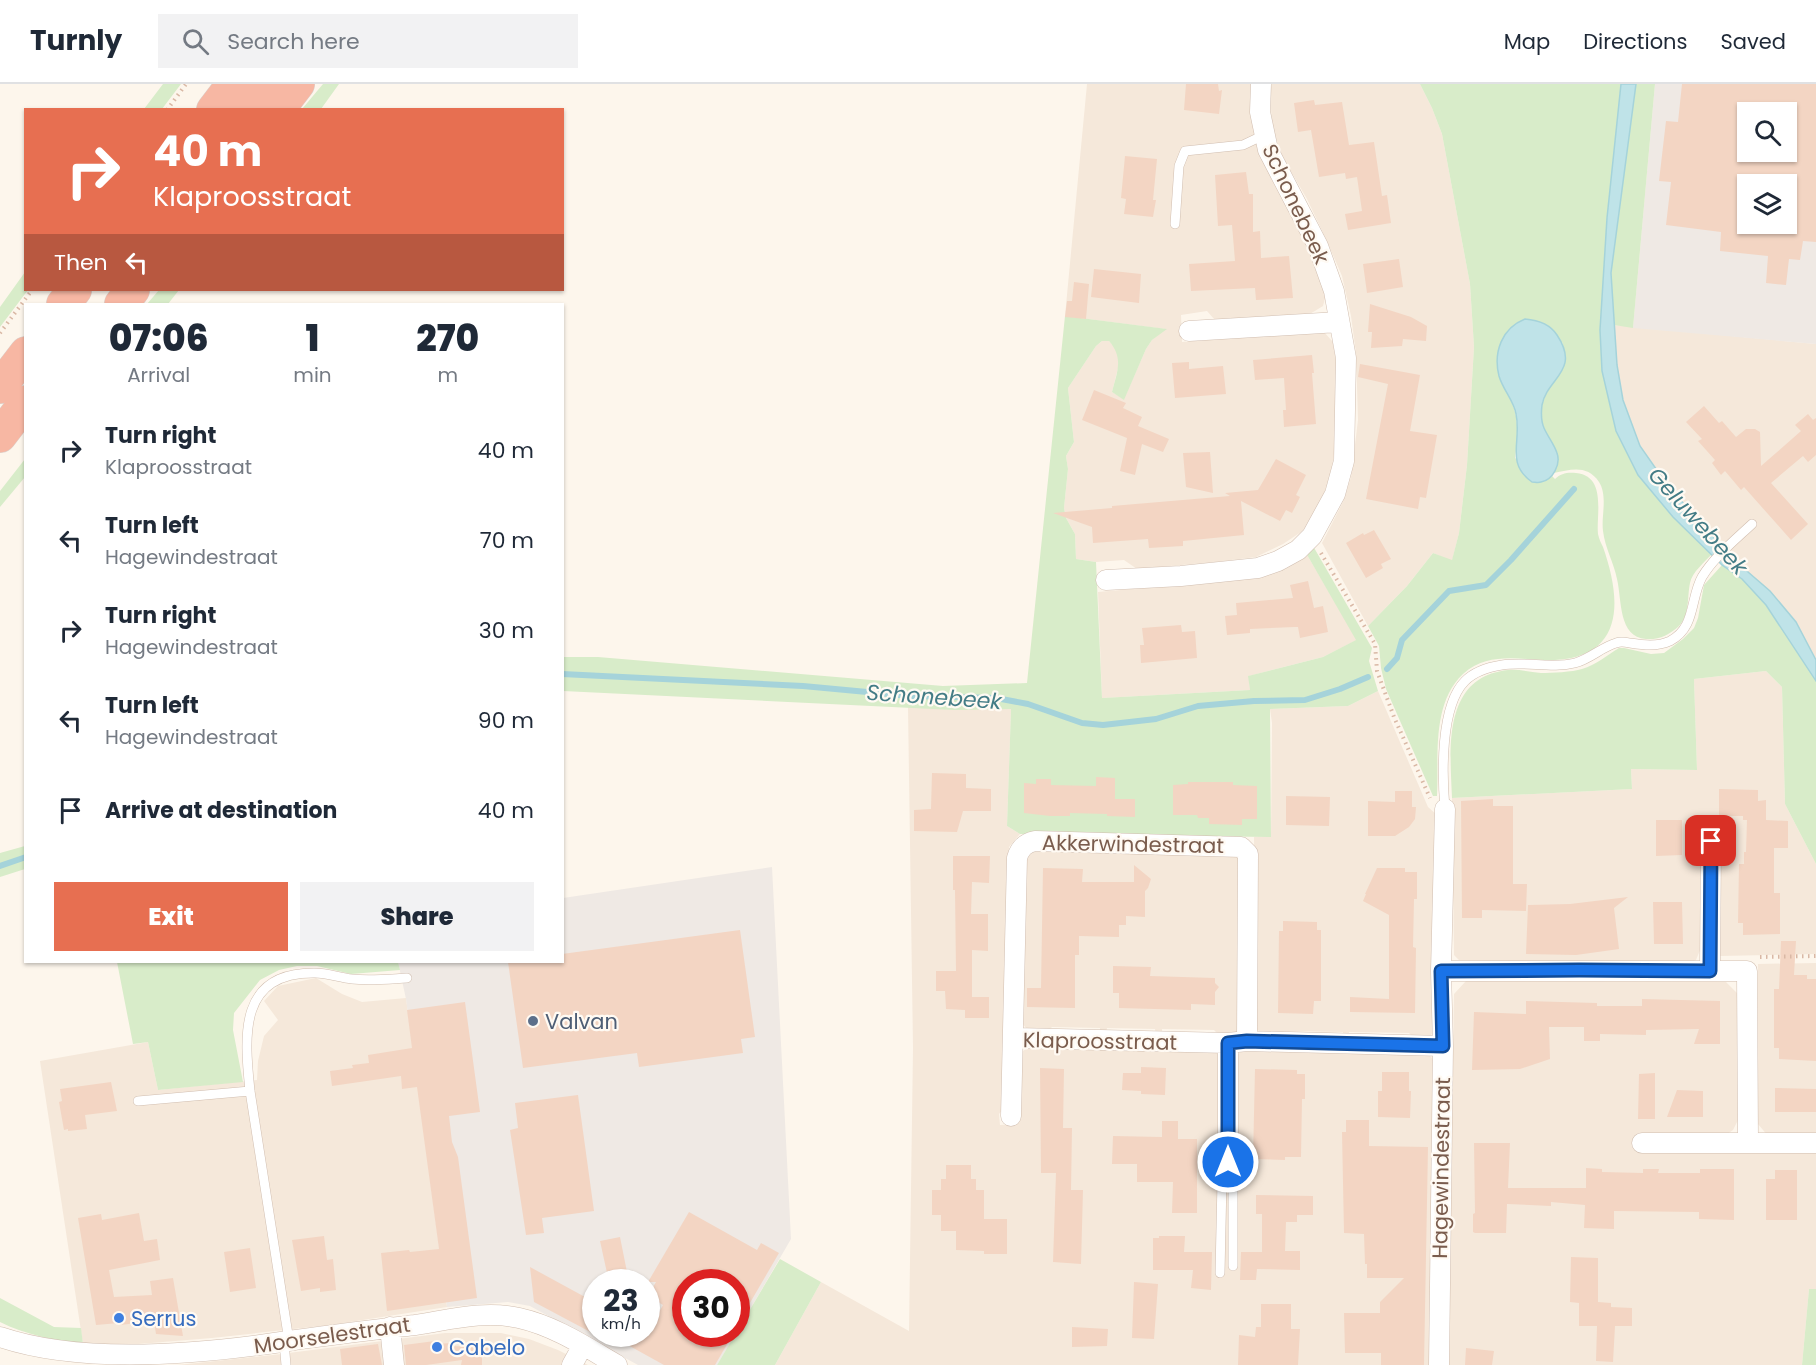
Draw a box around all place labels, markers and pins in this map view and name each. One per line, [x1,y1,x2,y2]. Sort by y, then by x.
pin [1685,815,1736,866]
place label: Valvan [545,1007,618,1036]
marker: Valvan [526,1014,540,1028]
place label: Serrus [131,1304,196,1333]
marker: Serrus [112,1311,126,1325]
place label: Cabelo [449,1333,525,1362]
marker: Cabelo [430,1340,444,1354]

